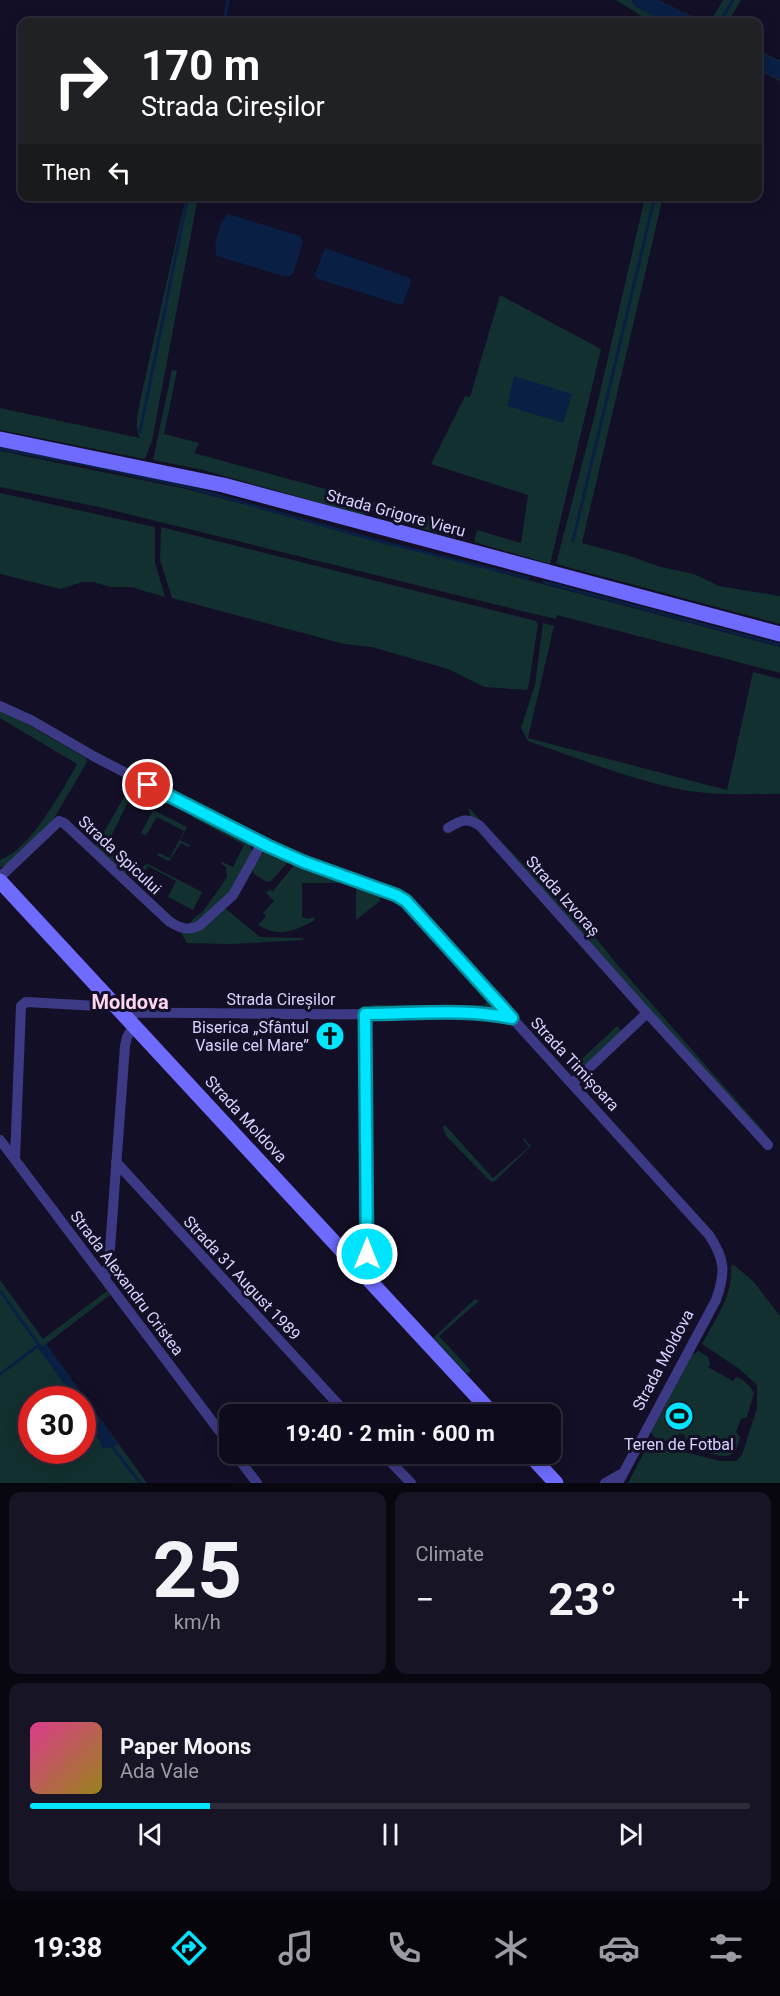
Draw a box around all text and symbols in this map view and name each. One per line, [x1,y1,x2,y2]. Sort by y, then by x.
text: 170 m [141,41,260,90]
icon: right [42,42,120,120]
text: Strada Cireșilor [141,91,325,123]
icon: left [103,156,136,189]
text: Then [42,160,91,185]
street label: Strada Grigore Vieru [324,485,468,541]
pin [122,759,173,810]
icon: arrive [131,768,164,801]
street label: Strada Spicului [75,812,165,898]
street label: Strada Izvoraș [521,852,604,941]
district label: Moldova [91,990,169,1014]
street label: Strada Cireșilor [227,990,336,1010]
street label: Strada Timișoara [526,1013,623,1115]
place label: Biserica „Sfântul Vasile cel Mare” [192,1018,309,1055]
church icon: Biserica „Sfântul Vasile cel Mare” [314,1020,346,1052]
street label: Strada Moldova [201,1072,291,1166]
street label: Strada Alexandru Cristea [66,1207,188,1359]
street label: Strada 31 August 1989 [180,1212,304,1344]
position arrow [335,1222,399,1286]
street label: Strada Moldova [628,1306,698,1414]
speed limit sign: 30 [18,1386,96,1464]
sports icon: Teren de Fotbal [663,1400,695,1432]
text: 19:40 · 2 min · 600 m [285,1421,495,1446]
place label: Teren de Fotbal [624,1435,734,1454]
text: 25 [152,1525,242,1616]
text: Climate [416,1542,484,1566]
text: 23° [548,1573,617,1626]
text: − [416,1580,434,1619]
text: + [731,1580,750,1619]
text: km/h [174,1610,221,1634]
text: Paper Moons [120,1734,251,1759]
text: Ada Vale [120,1759,199,1783]
icon: previous [134,1818,167,1851]
icon: pause [374,1818,407,1851]
icon: next [614,1818,647,1851]
icon: directions [168,1927,210,1969]
icon: music [275,1927,317,1969]
icon: phone [383,1927,425,1969]
icon: climate [490,1927,532,1969]
icon: car [598,1927,640,1969]
icon: filters [705,1927,747,1969]
text: 19:38 [33,1932,102,1964]

